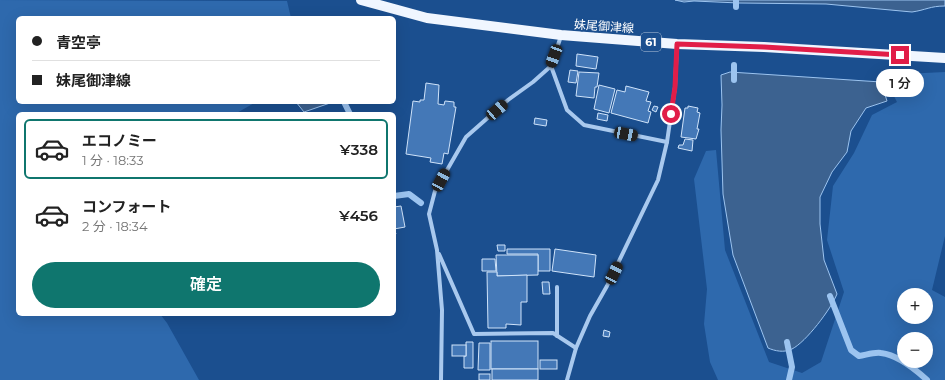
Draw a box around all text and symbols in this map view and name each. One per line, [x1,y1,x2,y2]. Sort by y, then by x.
street label: 妹尾御津線 [574,16,634,36]
text: 青空亭 [56,33,101,52]
road number: 61 [641,33,661,51]
car [544,43,564,69]
route end [891,46,909,64]
callout: 1 分 [876,69,924,97]
text: 妹尾御津線 [56,71,131,90]
text: 1 分 [889,75,911,91]
car [484,98,510,122]
route start [662,105,680,123]
car [613,126,639,142]
icon: car [34,131,70,167]
text: エコノミー [82,131,157,150]
text: ¥338 [340,140,378,159]
text: 1 分 · 18:33 [82,152,144,168]
car [430,167,452,193]
icon: car [34,197,70,233]
text: コンフォート [82,197,172,216]
text: ¥456 [339,206,378,225]
text: 2 分 · 18:34 [82,218,148,234]
car [603,260,625,286]
button: 確定 [32,262,380,308]
map controls [897,288,933,368]
button: + [897,288,933,324]
button: − [897,332,933,368]

